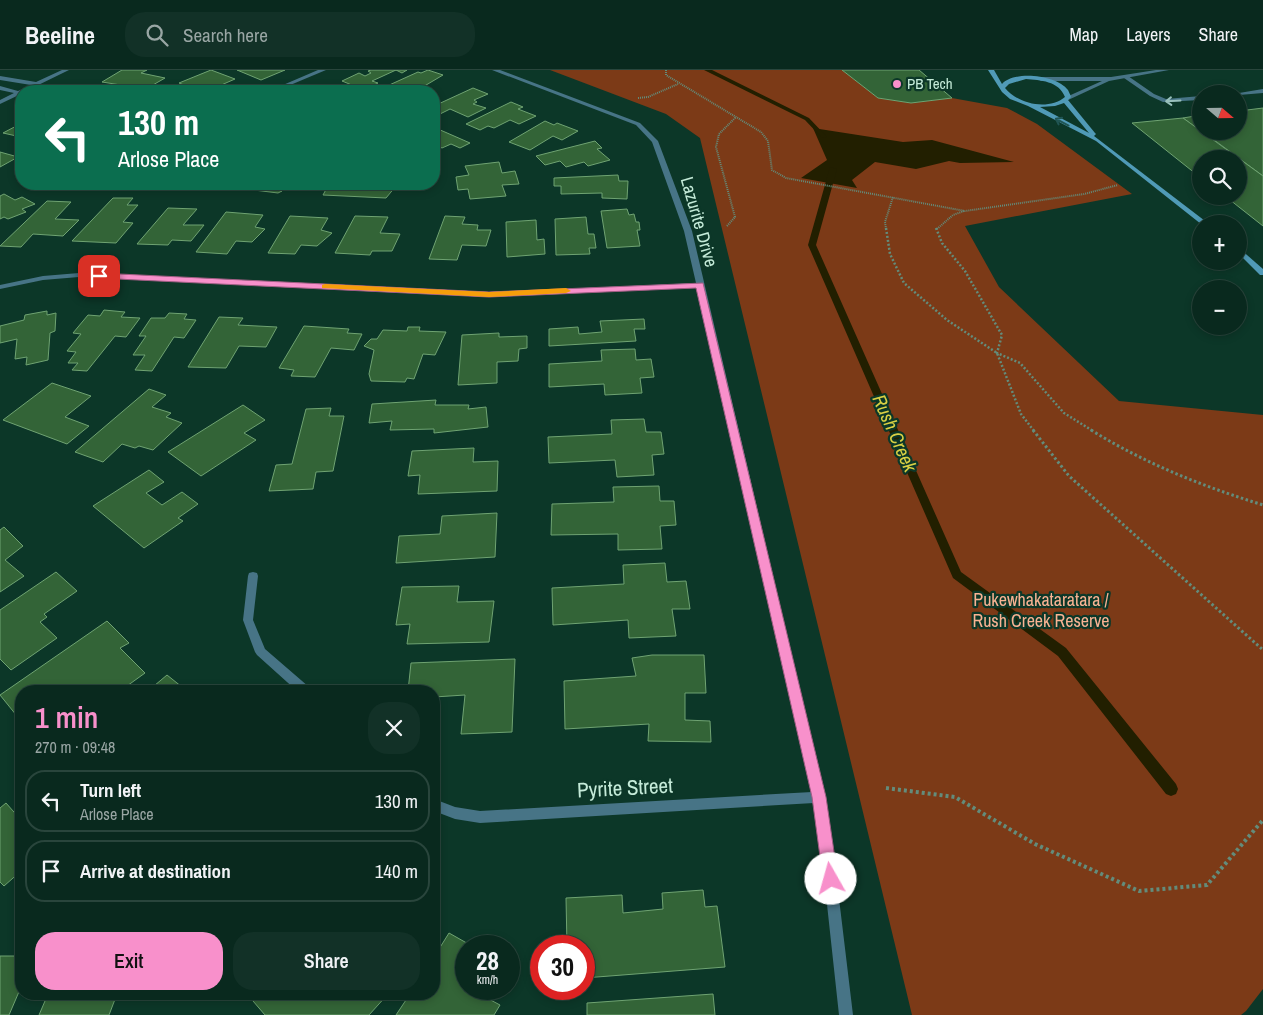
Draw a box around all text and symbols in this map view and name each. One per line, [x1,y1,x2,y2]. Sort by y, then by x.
search box [125,12,475,57]
text: Beeline [25,19,95,51]
icon: search [143,21,171,49]
text: Search here [183,22,268,48]
text: Map [1070,22,1098,47]
text: Layers [1126,22,1171,47]
text: Share [1199,22,1238,47]
place label: PB Tech [907,73,953,94]
marker: PB Tech [891,78,903,90]
north arrow [1192,85,1248,140]
map controls [1192,85,1247,335]
one-way arrow [1166,96,1182,105]
text: 130 m [118,99,199,146]
icon: left [35,105,100,170]
one-way arrow [1055,117,1070,127]
text: Arlose Place [118,144,219,174]
button: search [1192,150,1247,205]
street label: Lazurite Drive [675,174,724,270]
button: + [1192,215,1247,270]
pin [78,255,120,297]
icon: arrive [85,262,113,290]
button: − [1192,280,1247,335]
water label: Rush Creek [866,390,924,477]
park label: Pukewhakataratara / Rush Creek Reserve [973,587,1110,633]
text: 1 min [35,697,98,737]
button: close [368,702,420,754]
text: 270 m · 09:48 [35,736,115,758]
street label: Pyrite Street [576,771,674,804]
text: Turn left [80,777,141,803]
icon: left [37,787,65,815]
text: 130 m [375,788,418,814]
text: Arlose Place [80,803,154,825]
position arrow [804,852,856,904]
icon: arrive [37,857,65,885]
text: Arrive at destination [80,858,231,884]
text: 140 m [375,858,418,884]
button: Exit [35,932,223,990]
button: Share [233,932,420,990]
speed limit sign: 30 [530,935,595,1000]
text: 28 [476,944,499,978]
text: km/h [477,972,498,988]

